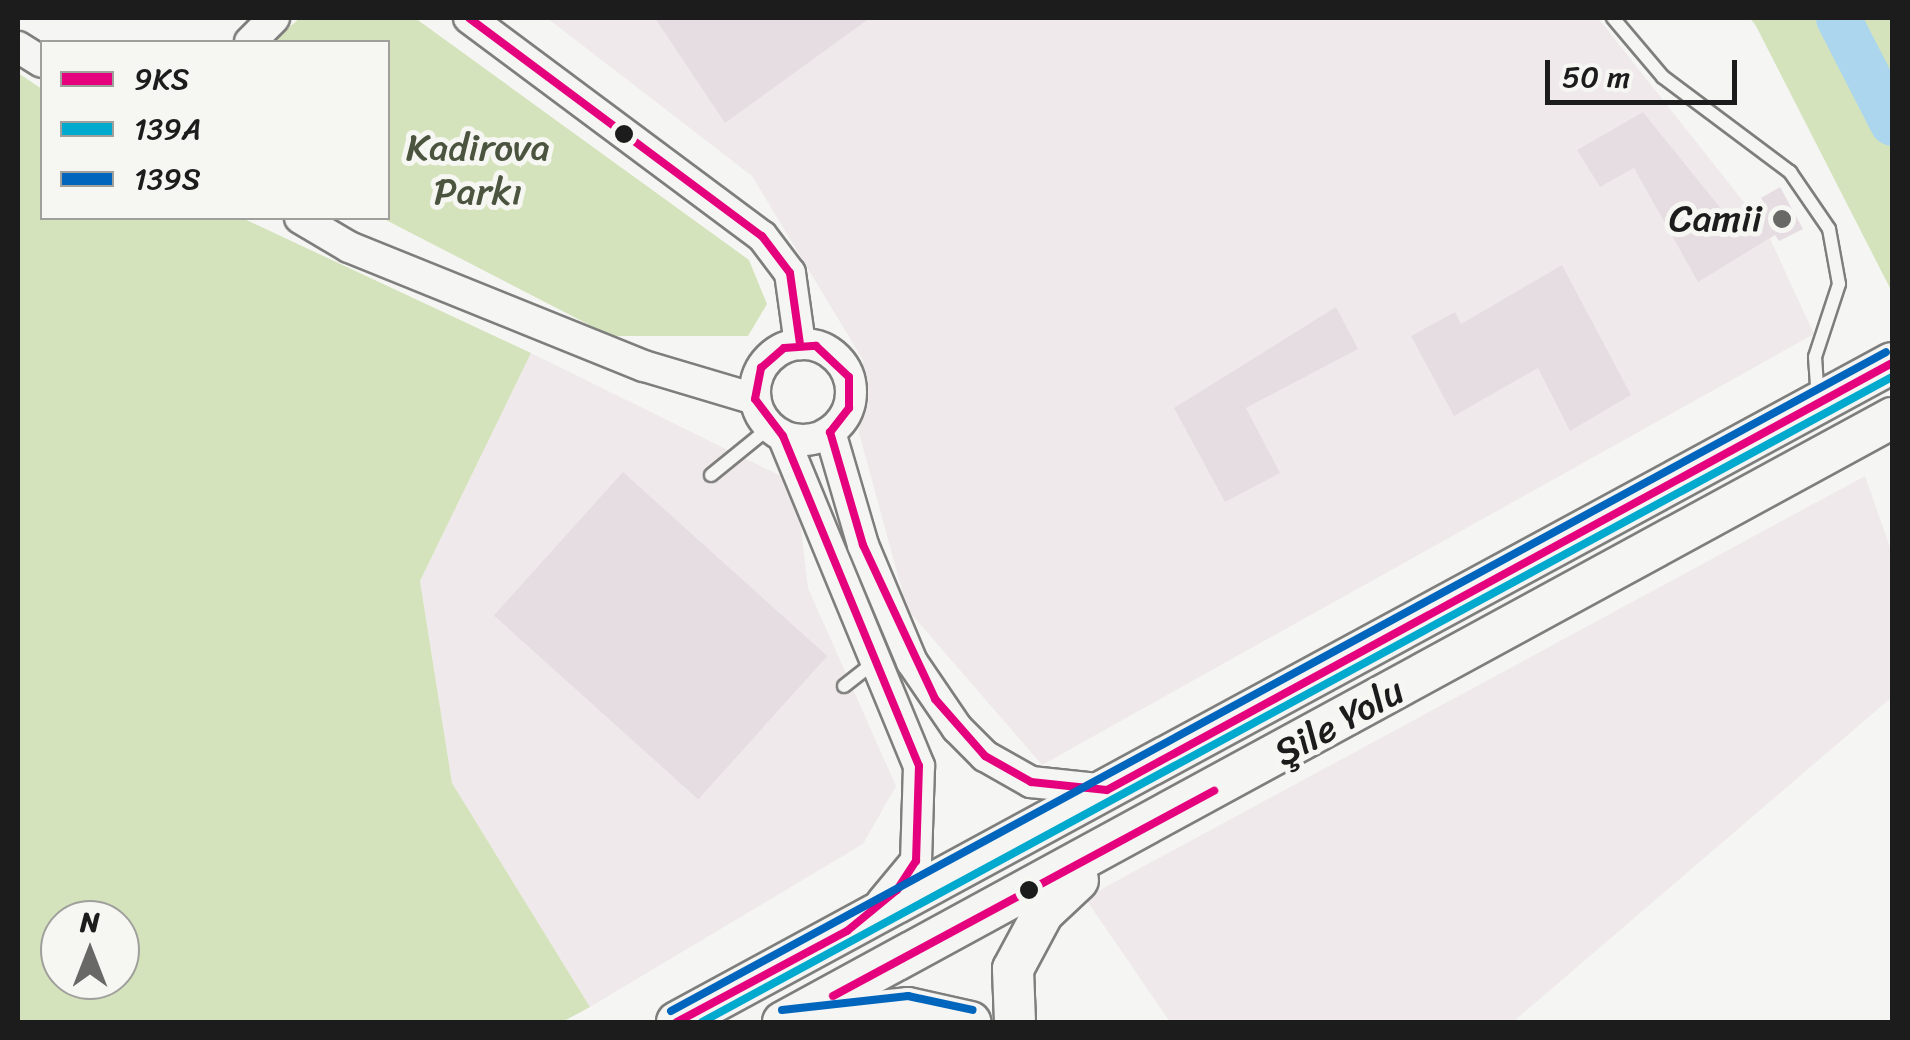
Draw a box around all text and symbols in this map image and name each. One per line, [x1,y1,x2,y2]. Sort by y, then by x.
legend [40,40,390,220]
scale bar [1550,40,1742,102]
text: 50 m [1562,50,1630,104]
text: 9KS [134,52,190,106]
text: 139A [134,102,201,156]
unlabelled marker [614,124,634,144]
park label: Kadirova Parkı [406,125,550,214]
text: 139S [134,152,201,206]
place label: Camii [1669,196,1762,242]
marker: Camii [1771,208,1793,230]
street label: Şile Yolu [1266,668,1412,776]
unlabelled marker [1019,880,1039,900]
text: N [80,897,100,946]
north arrow [40,900,140,1000]

